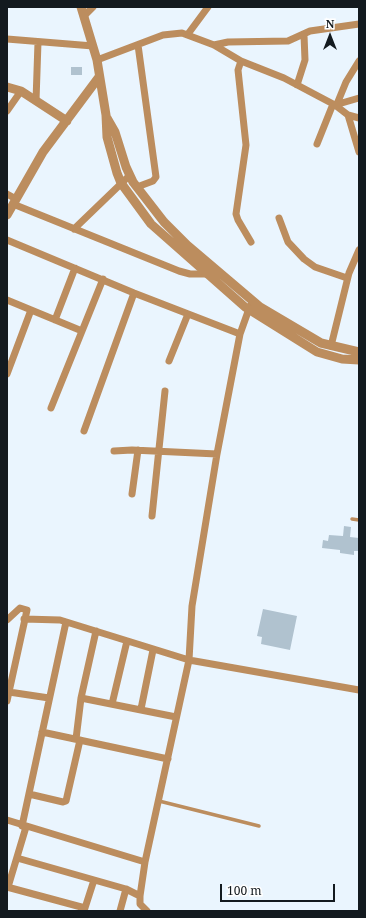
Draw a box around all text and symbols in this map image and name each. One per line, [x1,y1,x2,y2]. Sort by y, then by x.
north arrow [310,16,350,56]
text: N [326,16,334,31]
scale bar [222,876,337,902]
text: 100 m [227,882,262,899]

